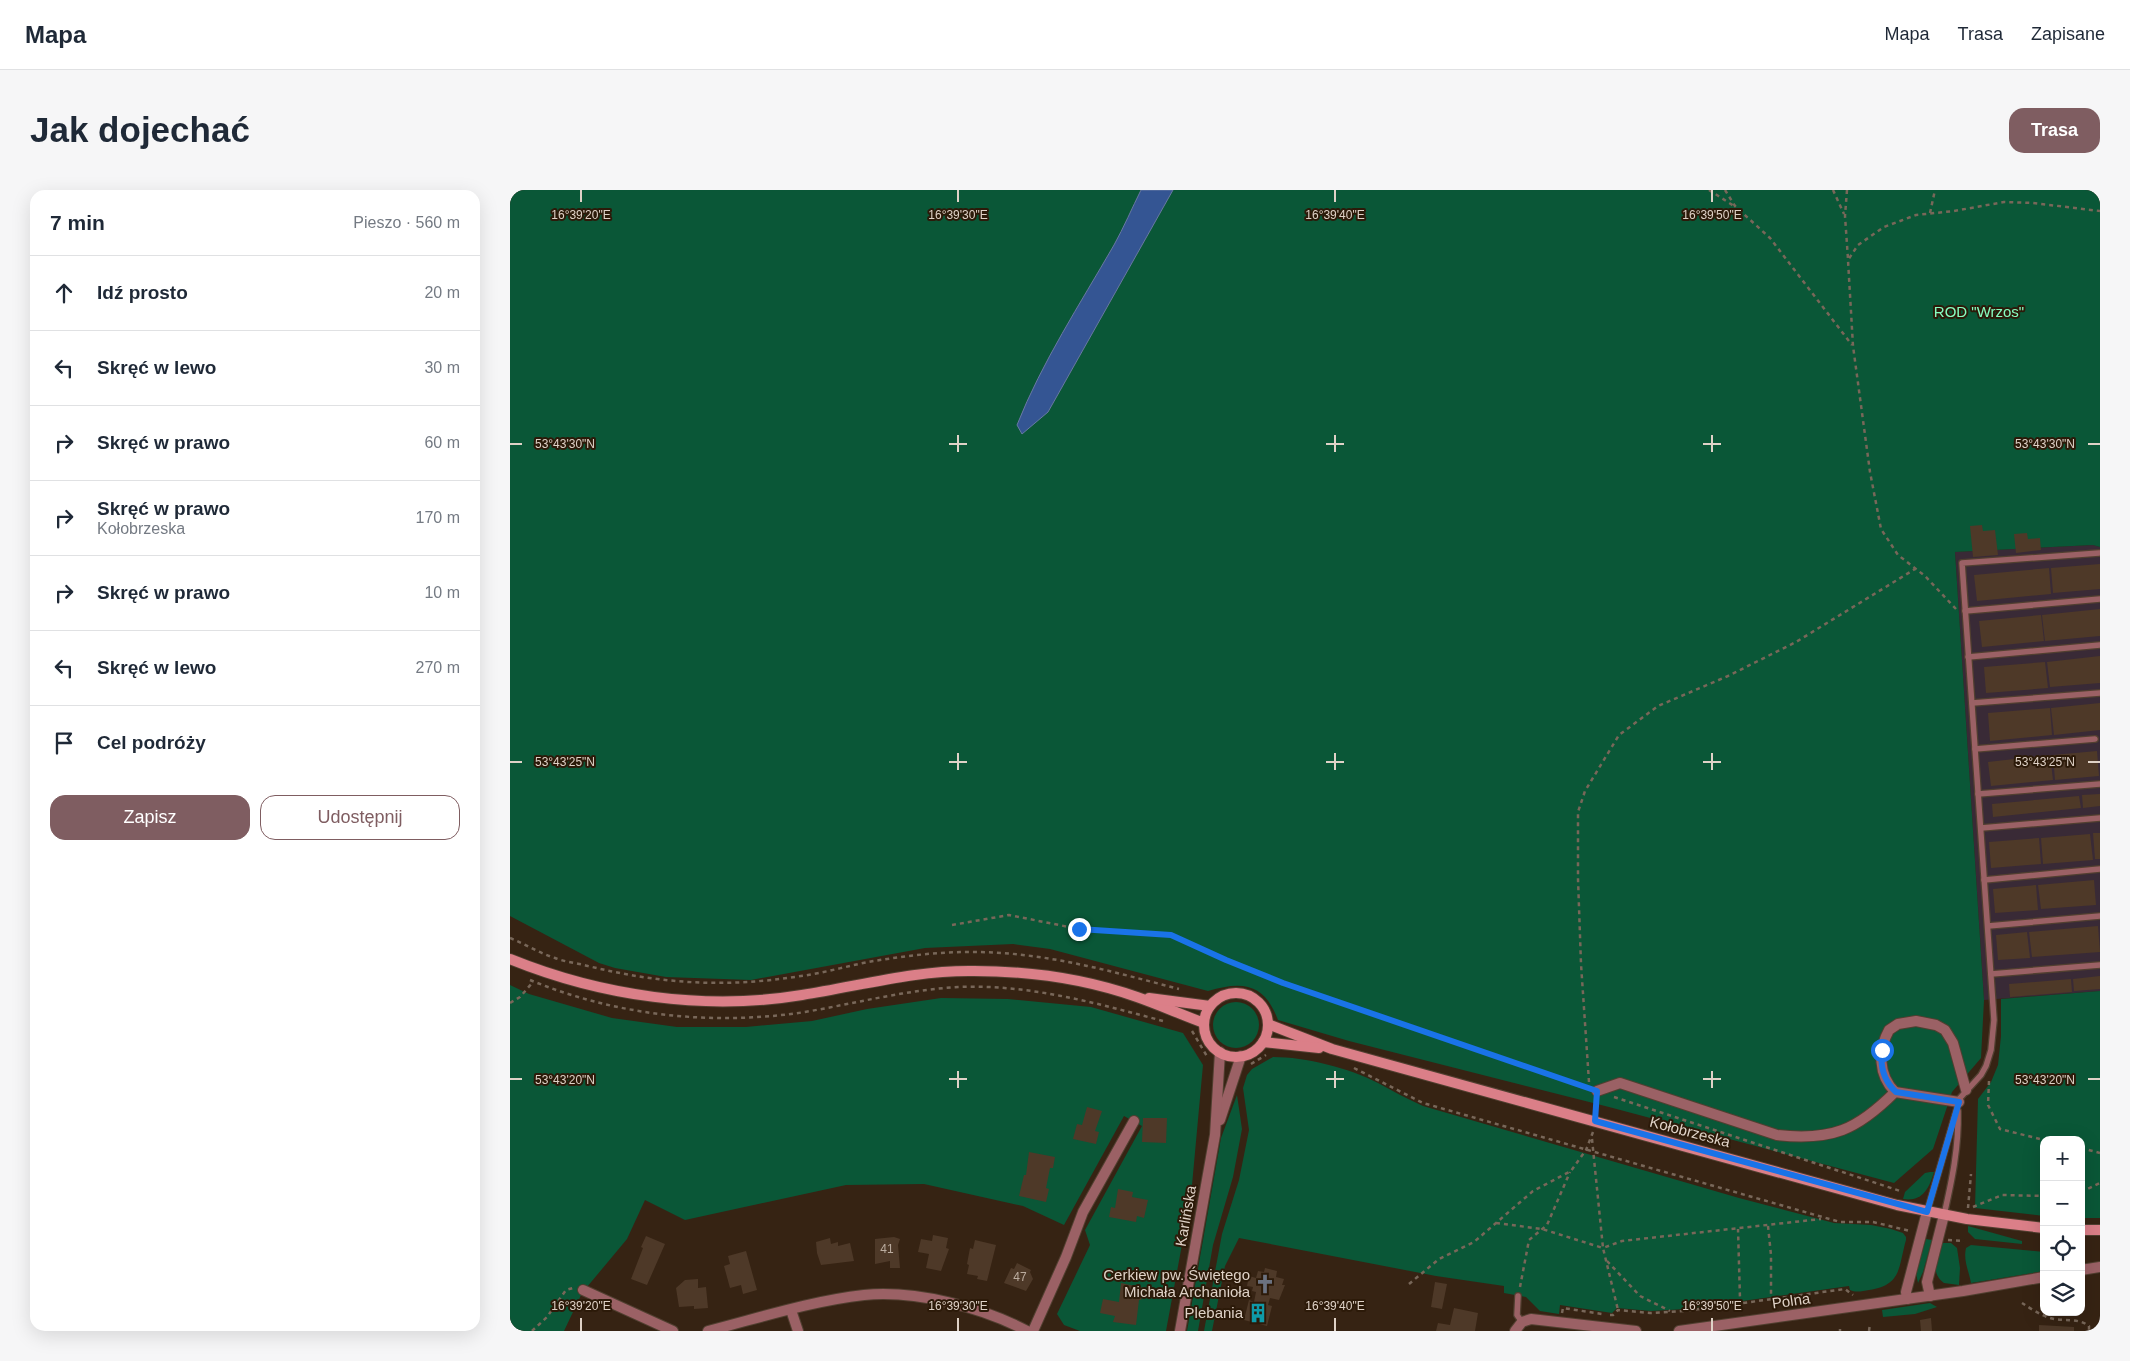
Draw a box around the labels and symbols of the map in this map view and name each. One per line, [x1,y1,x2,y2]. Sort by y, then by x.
text: 16°39'20"E [551,208,611,222]
text: 16°39'30"E [928,208,988,222]
text: 16°39'40"E [1305,208,1365,222]
text: 16°39'50"E [1682,208,1742,222]
park label: ROD "Wrzos" [1934,303,2024,320]
text: 53°43'30"N [535,437,595,451]
text: 53°43'30"N [2015,437,2075,451]
text: 53°43'25"N [535,755,595,769]
text: 53°43'25"N [2015,755,2075,769]
route end [1068,918,1091,941]
route start [1871,1039,1894,1062]
text: 53°43'20"N [535,1073,595,1087]
text: 53°43'20"N [2015,1073,2075,1087]
street label: Kołobrzeska [1648,1113,1733,1151]
street label: Karlińska [1172,1183,1199,1248]
house number: 41 [880,1242,894,1256]
place label: Cerkiew pw. Świętego Michała Archanioła [1103,1266,1251,1300]
house number: 47 [1013,1270,1027,1284]
church icon: Cerkiew pw. Świętego Michała Archanioła [1254,1273,1276,1295]
street label: Polna [1771,1289,1812,1312]
text: 16°39'20"E [551,1299,611,1313]
text: 16°39'30"E [928,1299,988,1313]
text: 16°39'40"E [1305,1299,1365,1313]
text: 16°39'50"E [1682,1299,1742,1313]
building icon: Plebania [1247,1302,1269,1324]
place label: Plebania [1185,1304,1244,1321]

